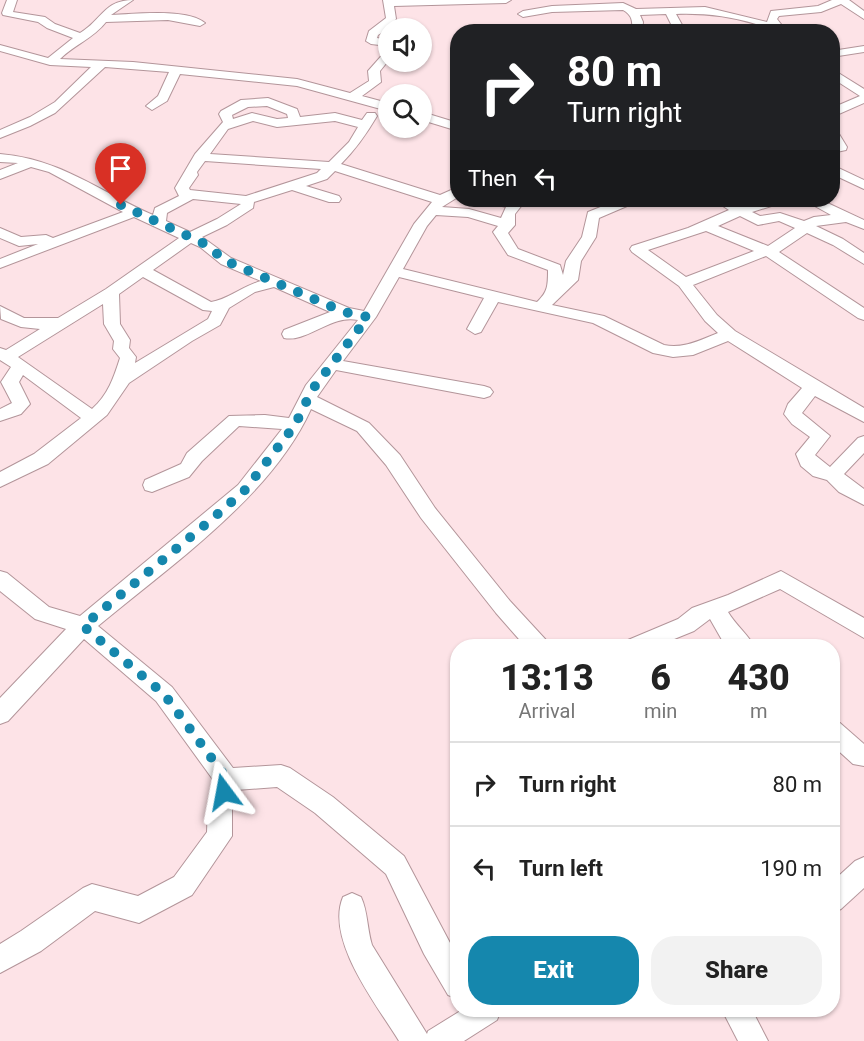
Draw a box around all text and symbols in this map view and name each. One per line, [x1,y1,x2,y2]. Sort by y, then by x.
map controls [378,18,432,138]
button: sound [378,18,432,72]
text: 80 m [567,47,662,96]
icon: right [468,48,546,126]
button: search [378,84,432,138]
text: Turn right [567,97,682,129]
pin [95,143,146,205]
icon: arrive [104,152,137,185]
icon: left [529,162,562,195]
text: Then [468,166,517,191]
text: 13:13 [500,657,594,699]
text: 6 [650,657,671,699]
text: 430 [728,657,790,699]
text: Arrival [519,699,575,723]
text: min [644,699,677,723]
text: m [750,699,767,723]
position arrow [192,760,256,824]
icon: right [468,768,501,801]
text: Turn right [519,772,616,797]
text: 80 m [773,772,822,797]
icon: left [468,852,501,885]
text: Turn left [519,856,603,881]
text: 190 m [760,856,822,881]
button: Exit [468,936,639,1005]
button: Share [651,936,822,1005]

